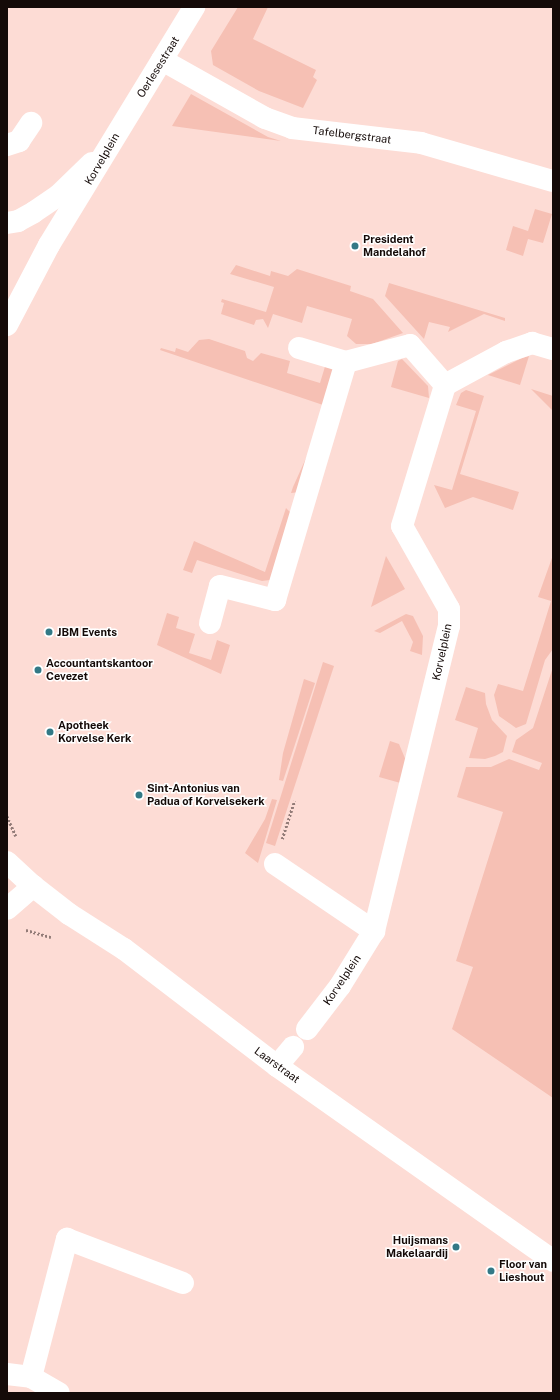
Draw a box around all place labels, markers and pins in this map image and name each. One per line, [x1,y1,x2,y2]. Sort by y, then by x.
place label: President Mandelahof [363,233,426,259]
marker: President Mandelahof [350,241,360,251]
place label: JBM Events [57,625,117,639]
marker: JBM Events [44,627,54,637]
place label: Accountantskantoor Cevezet [46,657,153,683]
marker: Accountantskantoor Cevezet [33,665,43,675]
place label: Apotheek Korvelse Kerk [58,719,131,745]
marker: Apotheek Korvelse Kerk [45,727,55,737]
place label: Sint-Antonius van Padua of Korvelsekerk [147,782,265,808]
marker: Sint-Antonius van Padua of Korvelsekerk [134,790,144,800]
place label: Huijsmans Makelaardij [386,1234,448,1260]
marker: Huijsmans Makelaardij [451,1242,461,1252]
place label: Floor van Lieshout [499,1258,547,1284]
marker: Floor van Lieshout [486,1266,496,1276]

